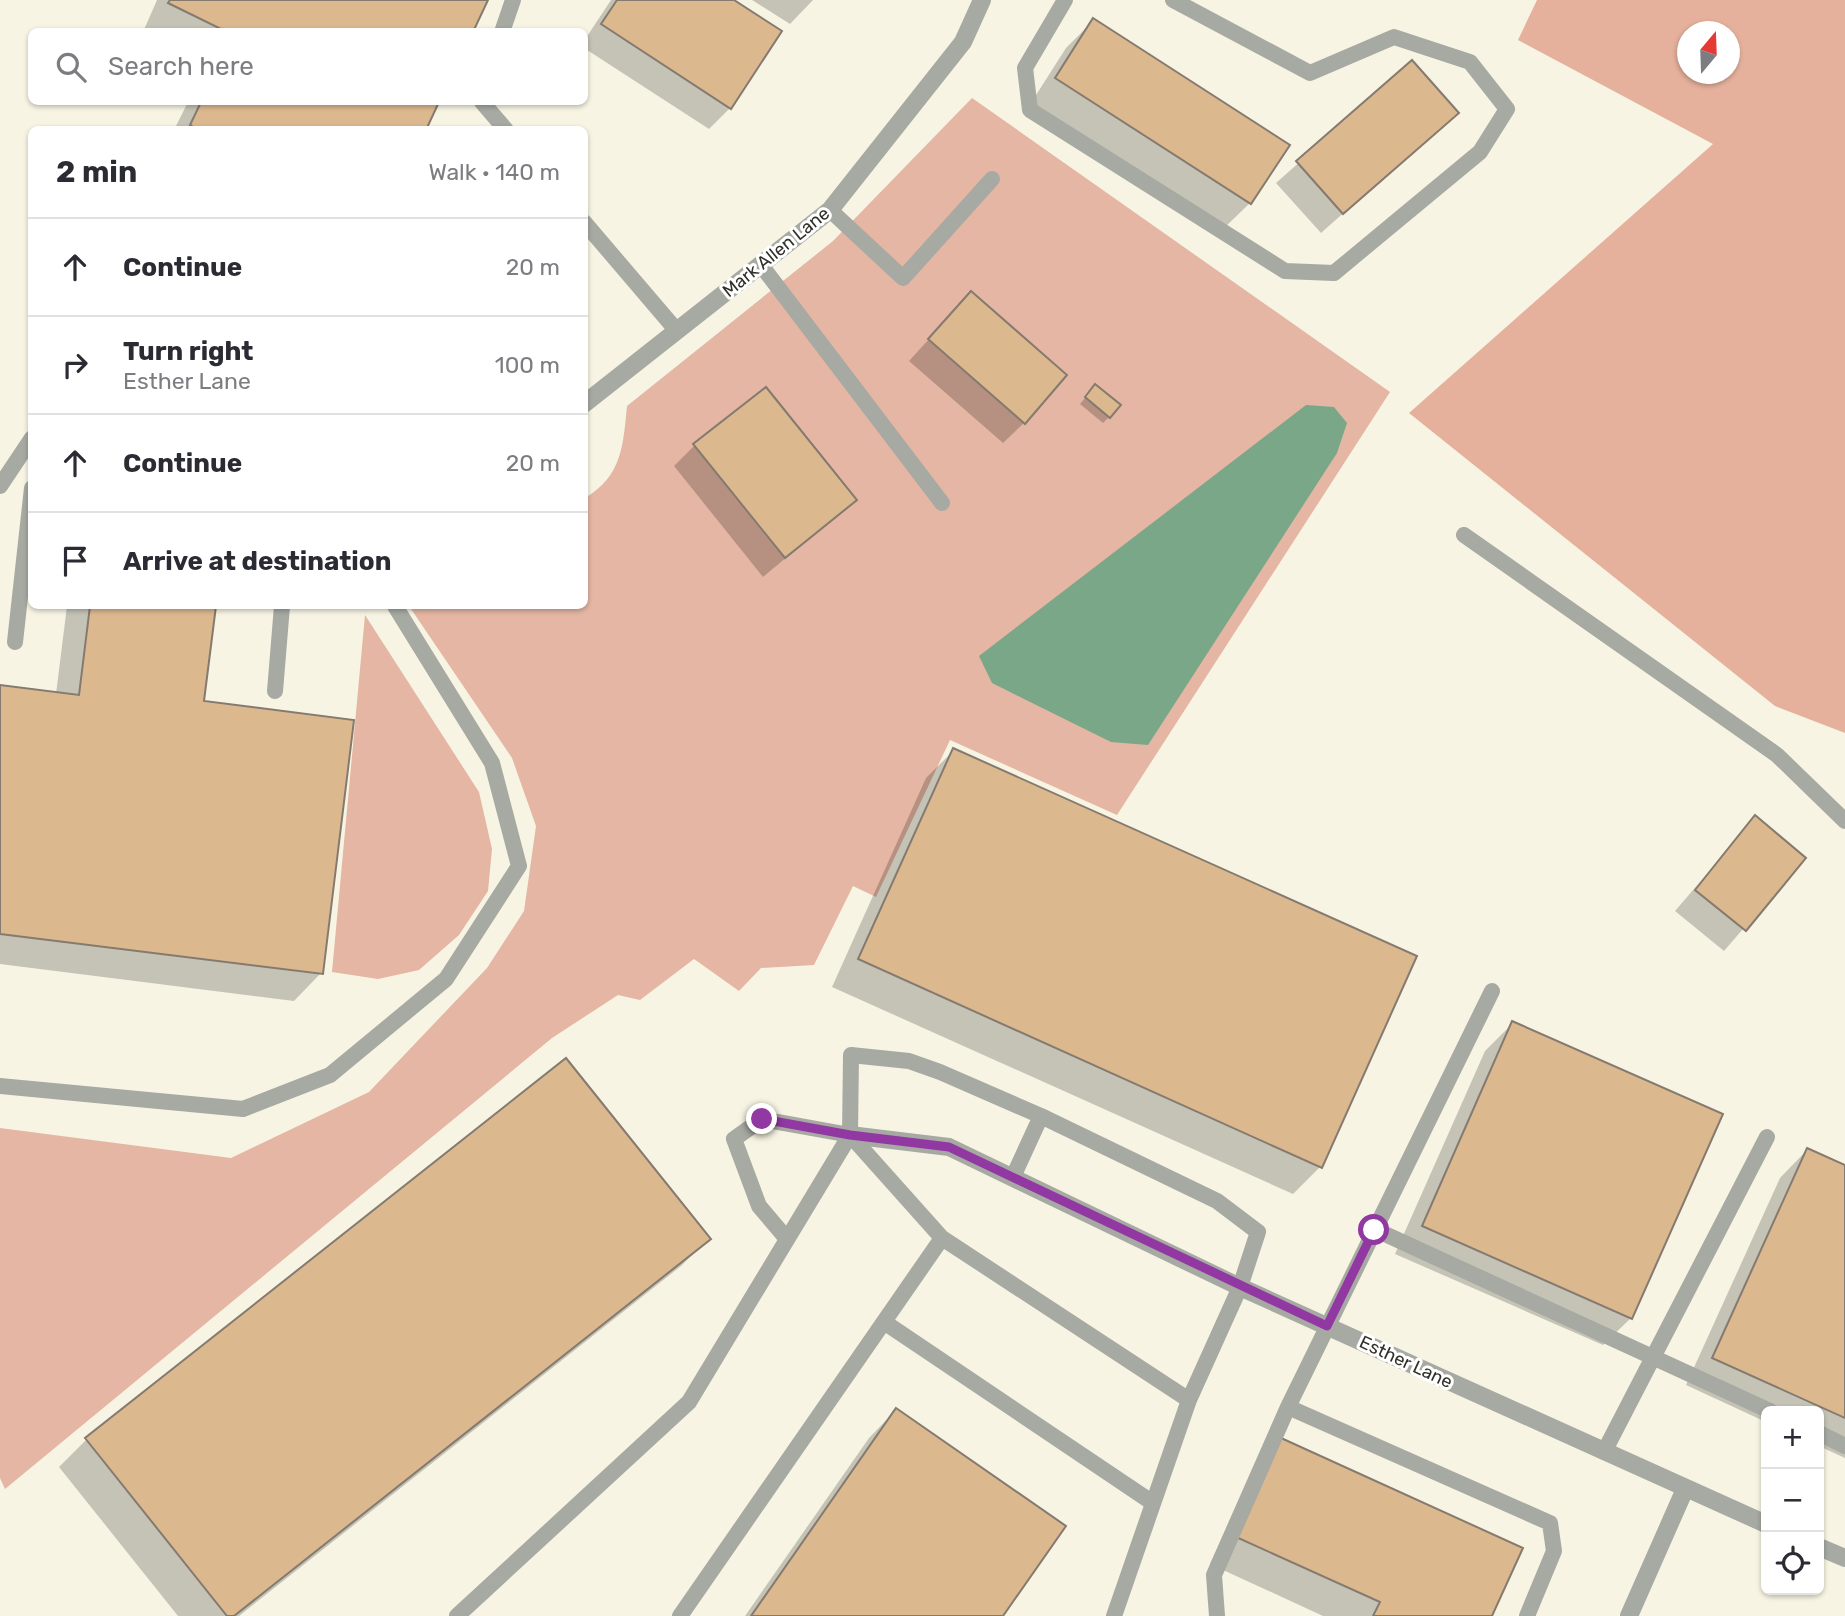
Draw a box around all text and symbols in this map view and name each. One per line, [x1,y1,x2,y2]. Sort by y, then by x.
north arrow [1677,21,1740,84]
search box [28,28,588,105]
icon: search [52,48,90,86]
text: Search here [108,51,254,82]
text: 2 min [56,154,137,190]
text: Walk · 140 m [428,158,560,186]
street label: Mark Allen Lane [718,202,834,302]
icon: ahead [56,248,94,286]
text: Continue [123,252,242,283]
text: 20 m [506,253,560,281]
text: Turn right [123,336,253,367]
icon: right [56,346,94,384]
text: 100 m [495,351,560,379]
text: Esther Lane [123,367,251,395]
icon: ahead [56,444,94,482]
text: Continue [123,448,242,479]
text: 20 m [506,449,560,477]
icon: arrive [56,542,94,580]
text: Arrive at destination [123,546,391,577]
route end [746,1103,777,1134]
route start [1358,1214,1389,1245]
street label: Esther Lane [1356,1331,1456,1393]
map controls [1761,1406,1824,1595]
button: + [1761,1406,1824,1469]
button: − [1761,1469,1824,1532]
button: locate [1761,1532,1824,1595]

